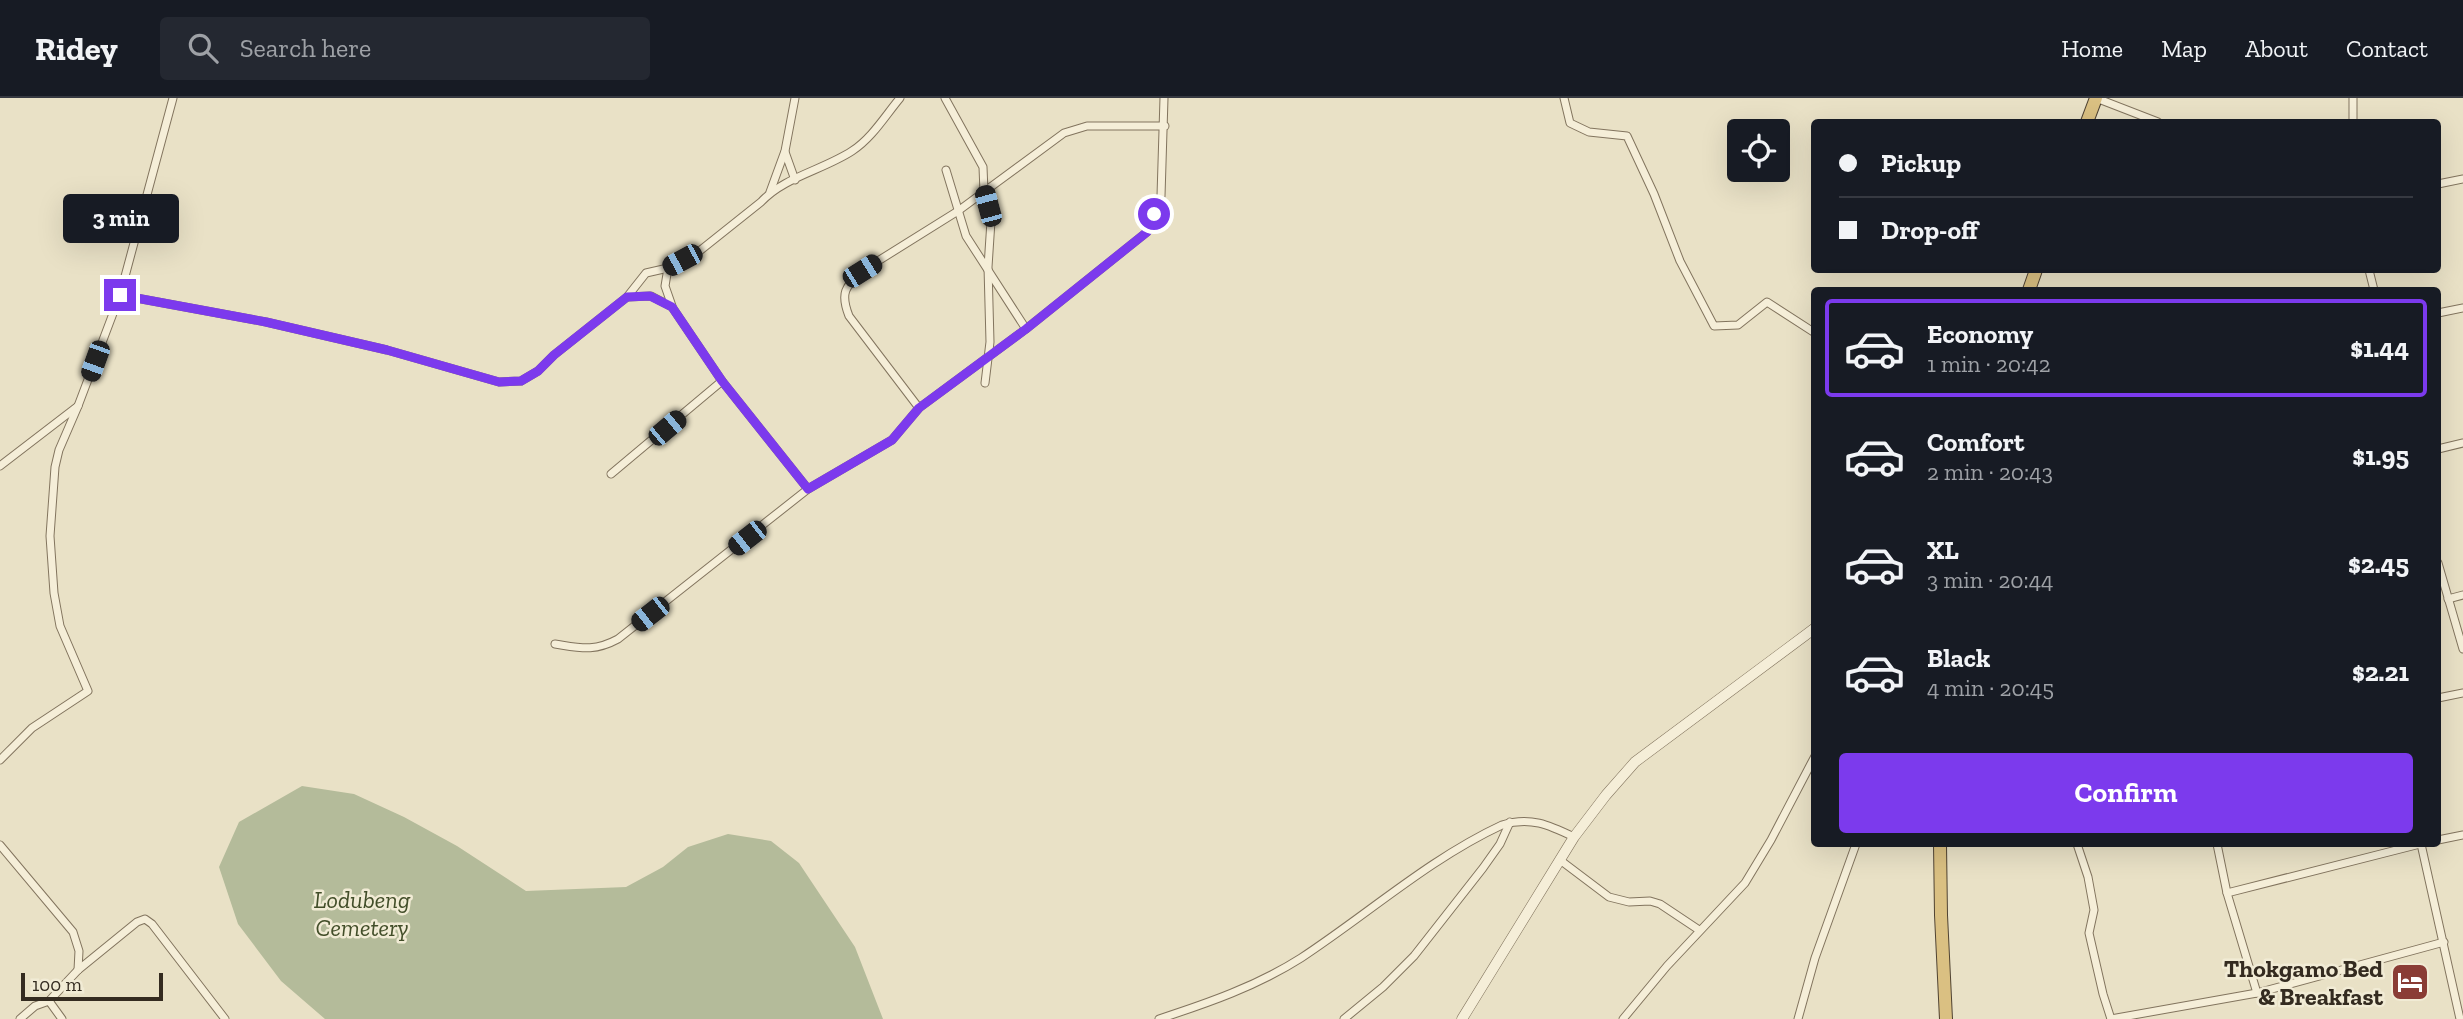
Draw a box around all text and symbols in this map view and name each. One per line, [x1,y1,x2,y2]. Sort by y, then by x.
search box [160,17,650,80]
text: Ridey [35,29,118,68]
icon: search [184,29,222,67]
text: Search here [240,32,371,64]
text: Home [2061,34,2123,63]
text: Map [2161,34,2207,63]
text: About [2245,34,2308,63]
text: Contact [2346,34,2428,63]
map controls [1727,119,1790,182]
button: locate [1727,119,1790,182]
text: Pickup [1881,147,1961,179]
car [973,183,1004,229]
callout: 3 min [62,194,178,242]
route start [1138,198,1170,230]
text: 3 min [92,204,150,232]
text: Drop-off [1881,214,1978,246]
car [659,241,706,279]
car [839,251,886,291]
route end [104,279,136,311]
icon: car [1843,317,1906,380]
text: Economy [1927,318,2033,350]
text: $1.44 [2350,332,2409,364]
car [78,338,113,384]
text: 1 min · 20:42 [1927,350,2051,378]
car [645,406,690,450]
icon: car [1843,425,1906,488]
text: Comfort [1927,426,2024,458]
text: $1.95 [2352,440,2409,472]
text: 2 min · 20:43 [1927,458,2053,486]
car [724,517,771,559]
icon: car [1843,533,1906,596]
text: XL [1927,534,1959,566]
text: $2.45 [2348,548,2409,580]
text: 3 min · 20:44 [1927,566,2053,594]
car [627,593,674,635]
icon: car [1843,641,1906,704]
text: Black [1927,642,1990,674]
text: $2.21 [2352,656,2409,688]
text: 4 min · 20:45 [1927,674,2054,702]
button: Confirm [1839,753,2413,833]
park label: Lodubeng Cemetery [314,885,411,942]
place label: Thokgamo Bed & Breakfast [2224,954,2383,1011]
hotel icon: Thokgamo Bed & Breakfast [2389,961,2431,1003]
scale bar [21,970,163,1002]
text: 100 m [32,973,82,996]

